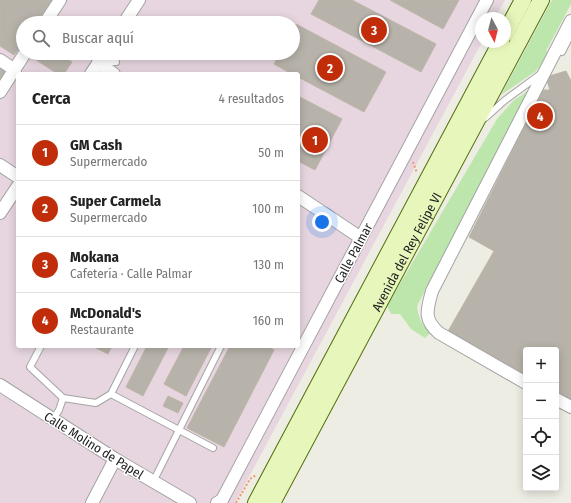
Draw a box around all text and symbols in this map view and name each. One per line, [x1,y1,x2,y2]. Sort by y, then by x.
north arrow [475,12,511,48]
pin: 3 [361,15,387,45]
search box [16,16,300,60]
icon: search [30,27,52,49]
text: Buscar aquí [62,29,134,47]
pin: 2 [317,53,343,83]
text: Cerca [32,88,71,109]
text: 4 resultados [218,91,284,106]
pin: 4 [527,101,553,131]
pin: 1 [302,125,328,155]
text: GM Cash [70,136,122,154]
text: 1 [42,145,48,160]
text: 50 m [258,145,284,160]
text: Supermercado [70,154,147,169]
street label: Avenida del Rey Felipe VI [369,190,445,314]
text: Super Carmela [70,192,161,210]
text: 2 [42,201,48,216]
text: 100 m [252,201,284,216]
text: Supermercado [70,210,147,225]
your location [312,212,332,232]
street label: Calle Palmar [331,220,376,286]
text: Mokana [70,248,119,266]
text: 3 [42,257,48,272]
text: 130 m [253,257,284,272]
text: Cafetería · Calle Palmar [70,266,192,281]
text: McDonald's [70,304,141,322]
text: 4 [42,313,48,328]
text: 160 m [253,313,284,328]
text: Restaurante [70,322,134,337]
map controls [523,347,559,491]
button: + [523,347,559,383]
button: − [523,383,559,419]
street label: Calle Molino de Papel [41,409,147,482]
button: locate [523,419,559,455]
button: layers [523,455,559,491]

